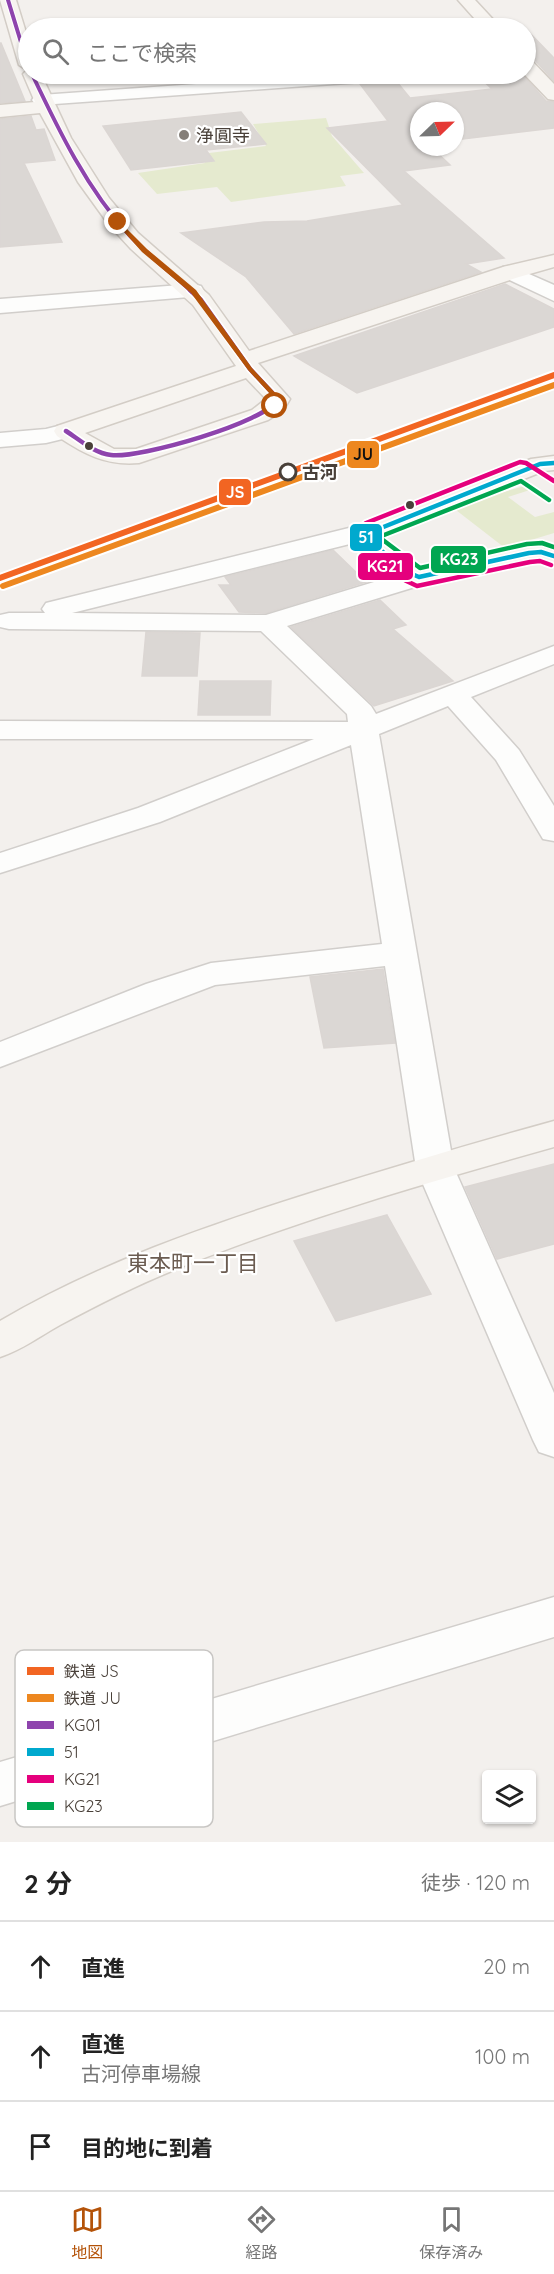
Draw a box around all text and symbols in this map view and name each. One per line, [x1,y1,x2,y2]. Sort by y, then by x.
search box [18,18,536,84]
icon: search [39,35,72,68]
text: ここで検索 [87,39,197,67]
north arrow [410,102,464,156]
place label: 浄圓寺 [196,124,250,147]
marker: 浄圓寺 [177,128,191,142]
route end [104,208,130,234]
route start [261,392,287,418]
unlabelled marker [83,440,95,452]
line badge: JU [346,440,380,469]
text: JU [353,444,373,464]
place label: 古河 [302,461,338,484]
marker: 古河 [279,463,297,481]
line badge: JS [218,478,252,506]
text: JS [226,482,244,502]
unlabelled marker [404,499,416,511]
line badge: 51 [349,523,383,552]
text: 51 [358,527,374,547]
line badge: KG23 [430,545,487,574]
text: KG23 [440,549,478,569]
line badge: KG21 [357,552,414,581]
text: KG21 [367,556,403,576]
district label: 東本町一丁目 [127,1249,259,1277]
legend [15,1650,213,1827]
text: 鉄道 JS [64,1661,119,1681]
text: 鉄道 JU [64,1688,121,1708]
text: KG01 [64,1715,101,1735]
text: 51 [64,1742,79,1762]
text: KG21 [64,1769,100,1789]
map controls [482,1770,536,1824]
button: layers [482,1770,536,1824]
text: KG23 [64,1796,103,1816]
text: 2 分 [24,1867,72,1900]
text: 徒歩 · 120 m [421,1870,530,1895]
icon: ahead [24,1950,57,1983]
text: 直進 [81,1954,125,1982]
text: 20 m [483,1954,530,1979]
text: 直進 [81,2030,125,2058]
icon: ahead [24,2040,57,2073]
text: 100 m [475,2044,530,2069]
text: 古河停車場線 [81,2061,201,2086]
icon: arrive [24,2130,57,2163]
text: 目的地に到着 [81,2134,213,2162]
tab: 地図 [71,2203,104,2263]
tab: 経路 [245,2203,278,2263]
tab: 保存済み [419,2203,483,2263]

